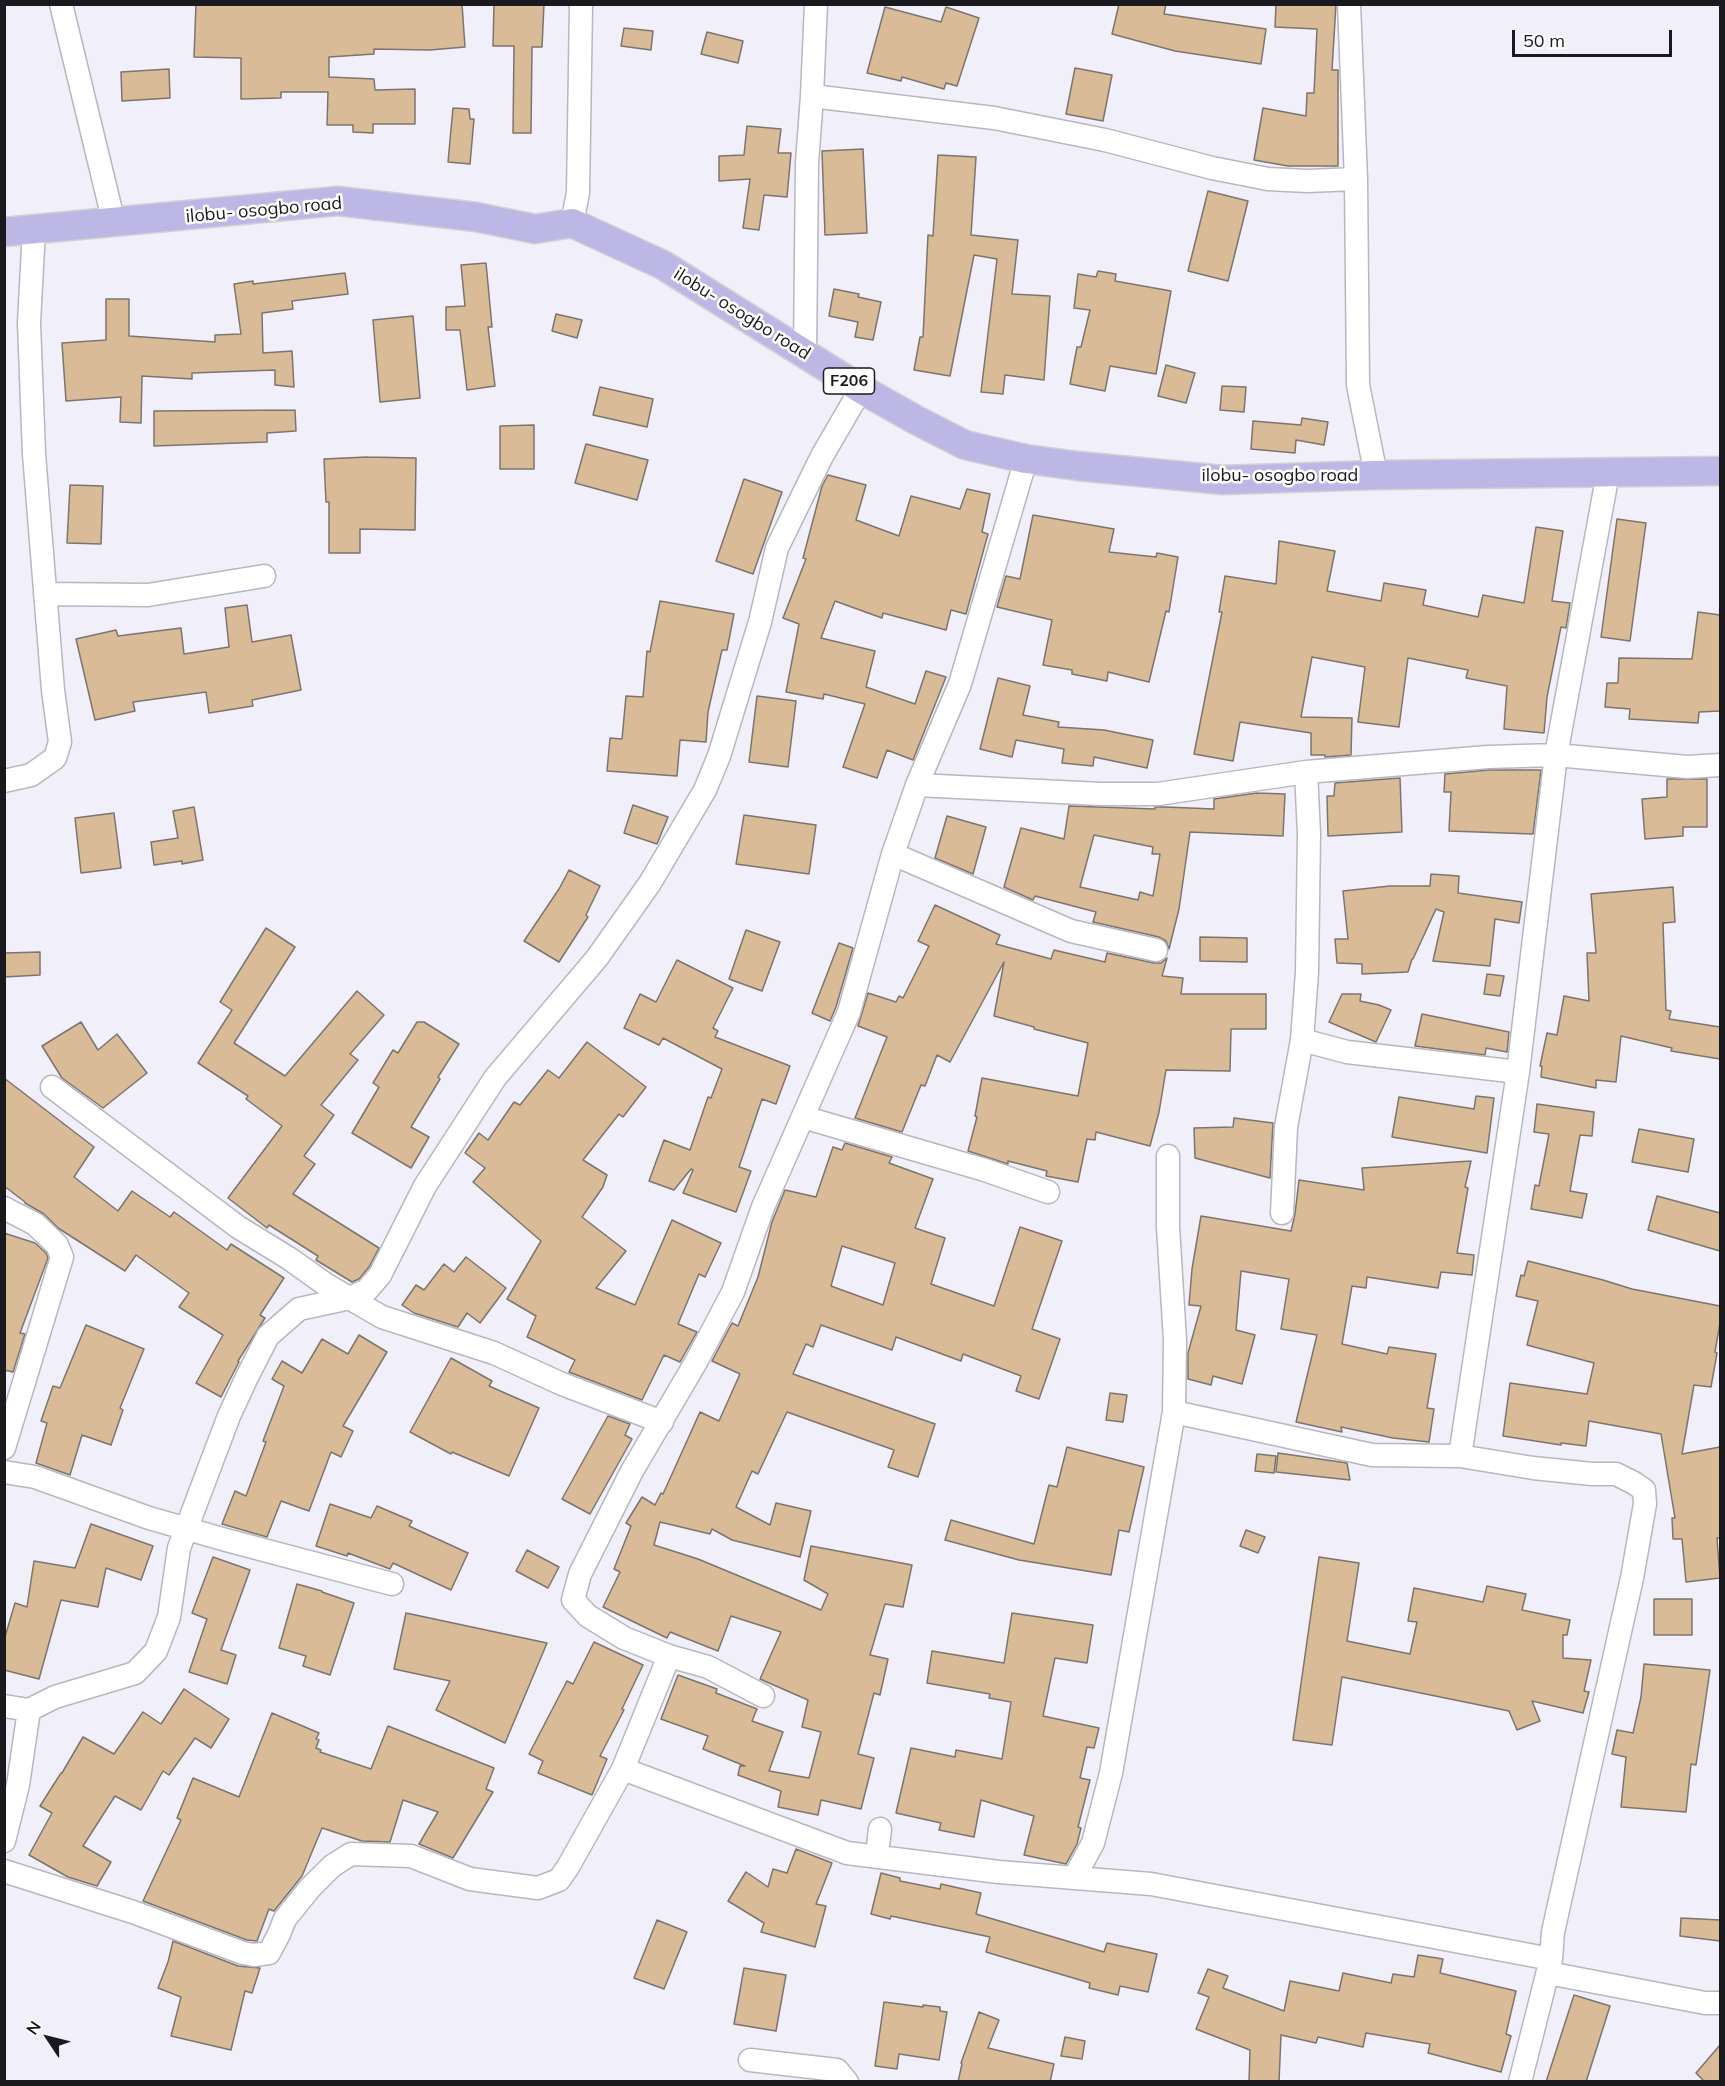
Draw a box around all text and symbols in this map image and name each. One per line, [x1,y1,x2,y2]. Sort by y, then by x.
scale bar [1515,18,1676,56]
text: 50 m [1523,29,1565,52]
street label: ilobu- osogbo road [185,192,343,228]
street label: ilobu- osogbo road [670,263,814,365]
road number: F206 [824,368,874,394]
street label: ilobu- osogbo road [1202,465,1358,487]
north arrow [18,2008,78,2068]
text: N [22,2017,45,2038]

